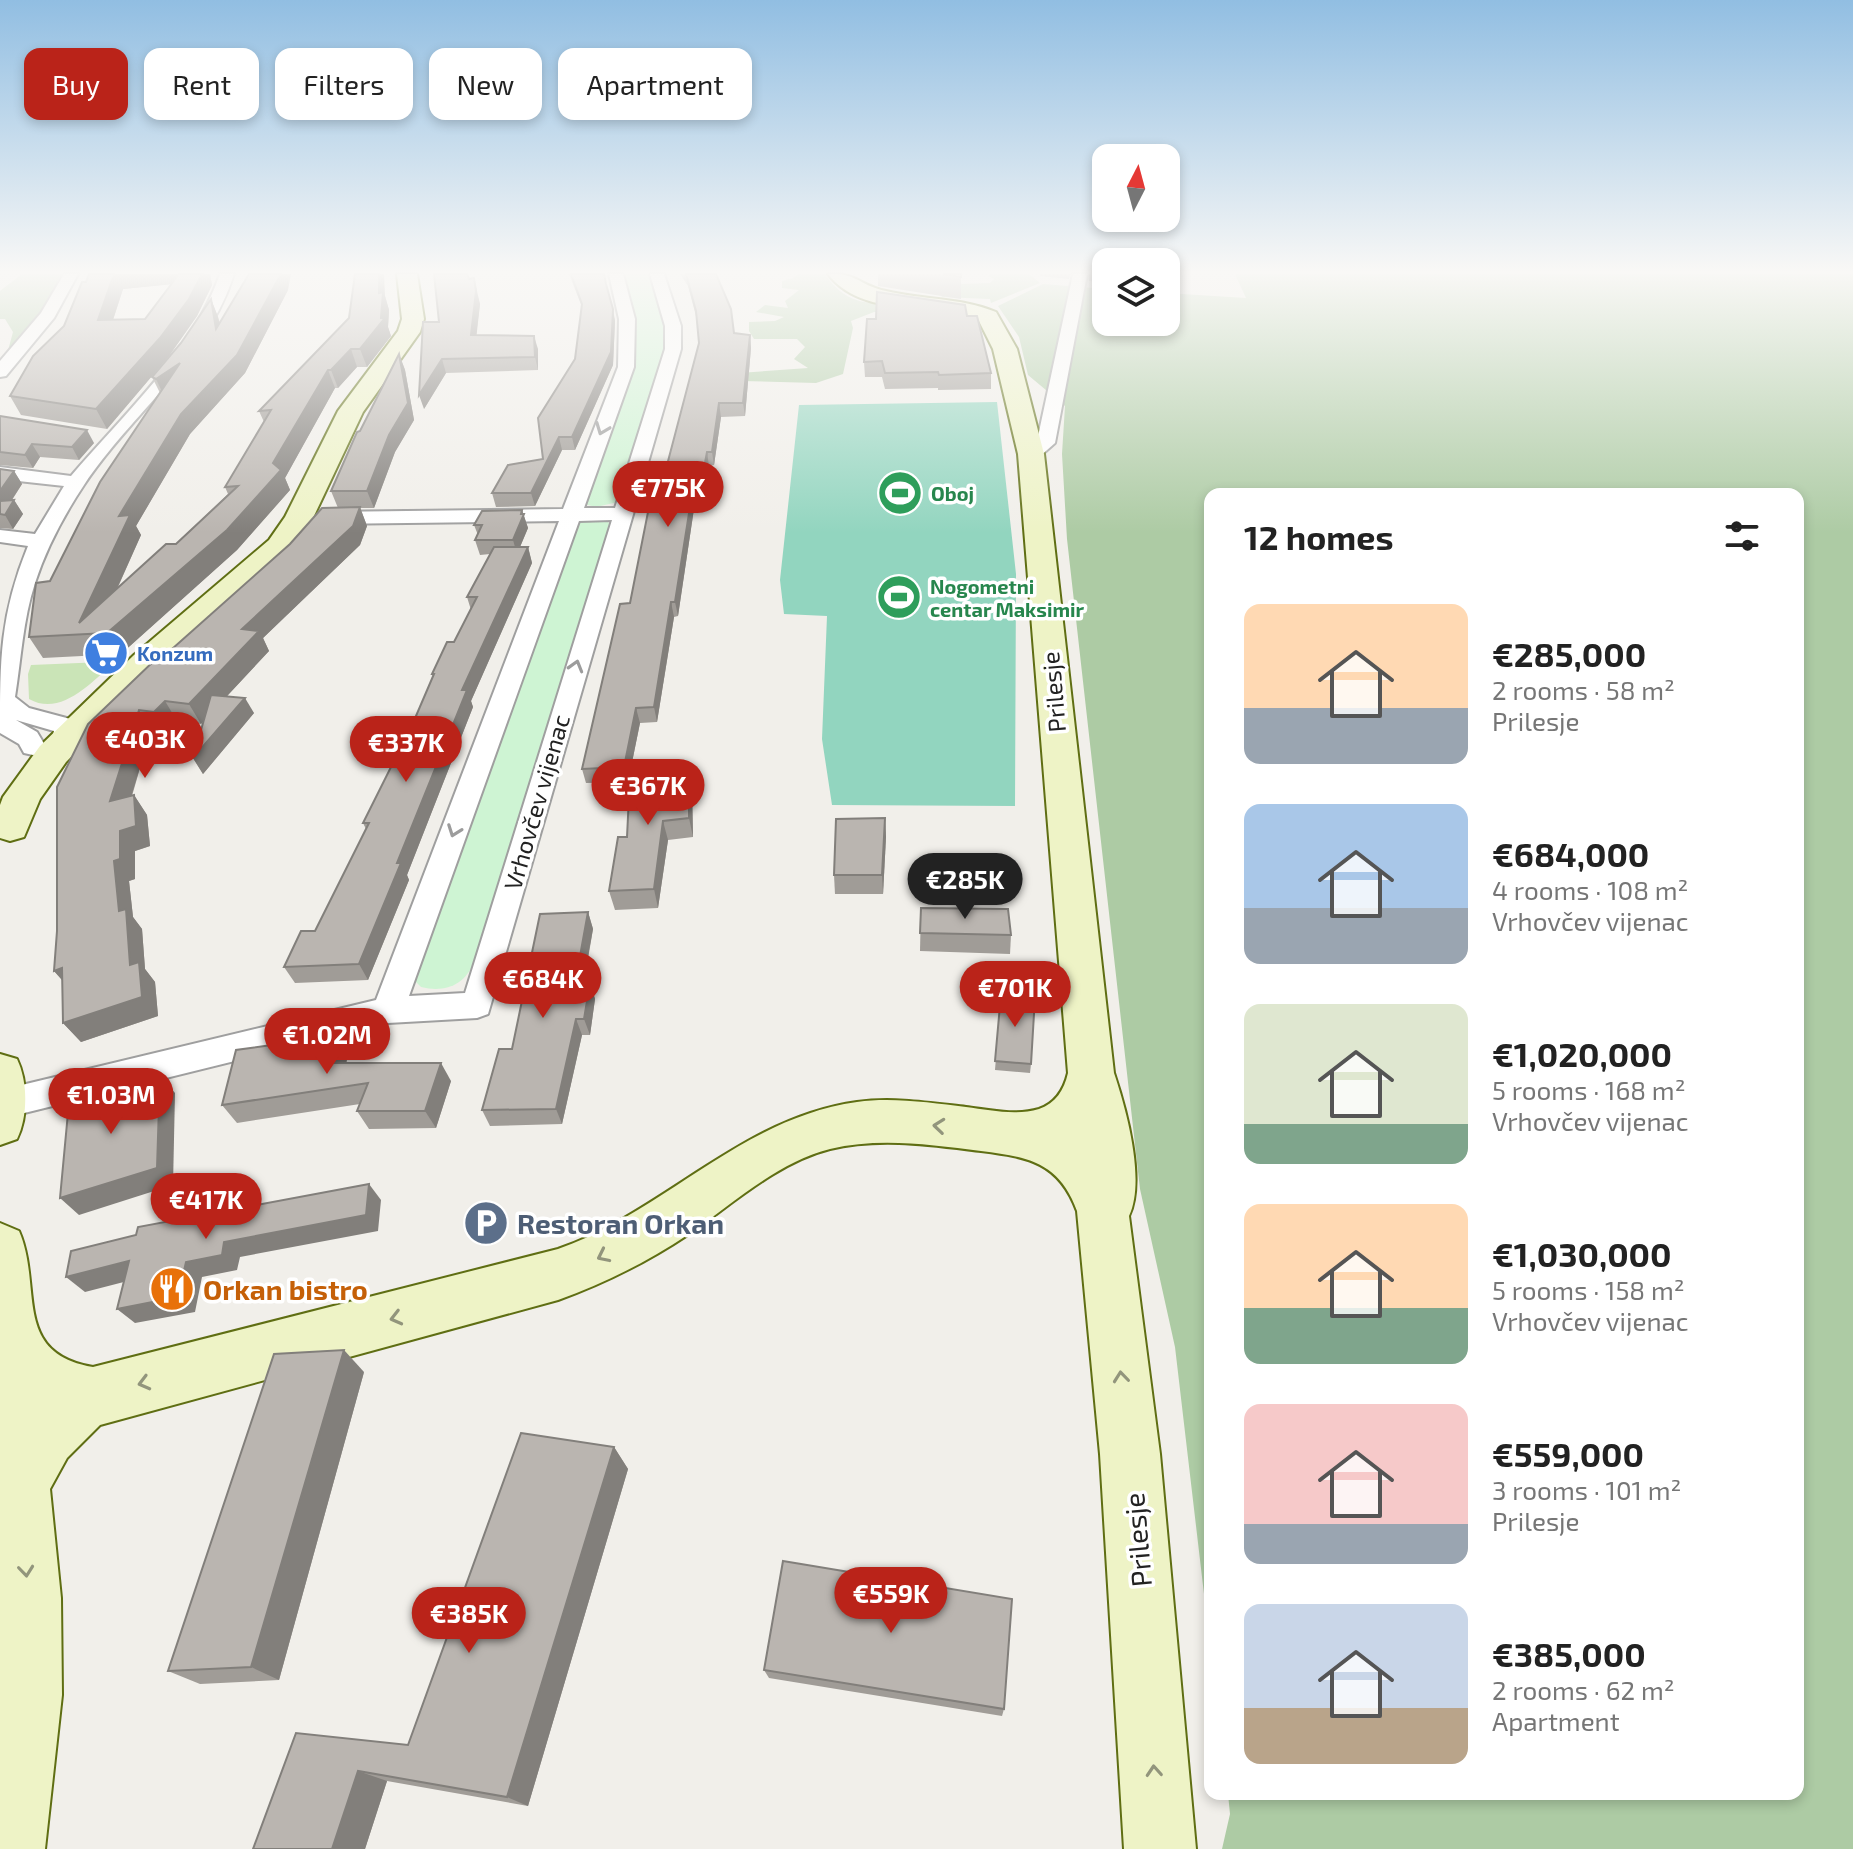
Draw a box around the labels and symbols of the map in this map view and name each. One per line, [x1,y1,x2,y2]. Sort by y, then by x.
north arrow [1092,144,1180,232]
one-way arrow [595,421,612,435]
pin: €775K [612,461,724,529]
sports icon: Oboj [876,469,924,517]
place label: Oboj [931,481,974,505]
sports icon: Nogometni centar Maksimir [875,573,923,621]
place label: Nogometni centar Maksimir [930,574,1085,621]
supermarket icon: Konzum [82,629,130,677]
place label: Konzum [137,641,213,665]
street label: Prilesje [1035,650,1071,734]
one-way arrow [567,660,583,674]
street label: Vrhovčev vijenac [497,711,575,893]
pin: €403K [89,712,201,780]
pin: €337K [350,716,462,784]
pin: €367K [592,759,704,827]
one-way arrow [447,823,464,837]
pin: €285K [909,853,1021,921]
pin: €684K [487,952,599,1020]
pin: €701K [959,961,1071,1029]
pin: €1.02M [262,1008,392,1076]
pin: €1.03M [46,1068,176,1136]
one-way arrow [932,1117,945,1134]
pin: €417K [150,1173,262,1241]
parking icon: Restoran Orkan [462,1199,510,1247]
place label: Restoran Orkan [517,1206,724,1240]
one-way arrow [596,1246,611,1262]
restaurant icon: Orkan bistro [148,1265,196,1313]
place label: Orkan bistro [203,1272,368,1306]
one-way arrow [389,1309,403,1326]
one-way arrow [1113,1370,1130,1383]
one-way arrow [138,1374,152,1391]
street label: Prilesje [1116,1492,1158,1588]
one-way arrow [18,1565,35,1578]
pin: €559K [835,1567,947,1635]
pin: €385K [413,1587,525,1655]
one-way arrow [1146,1764,1163,1777]

